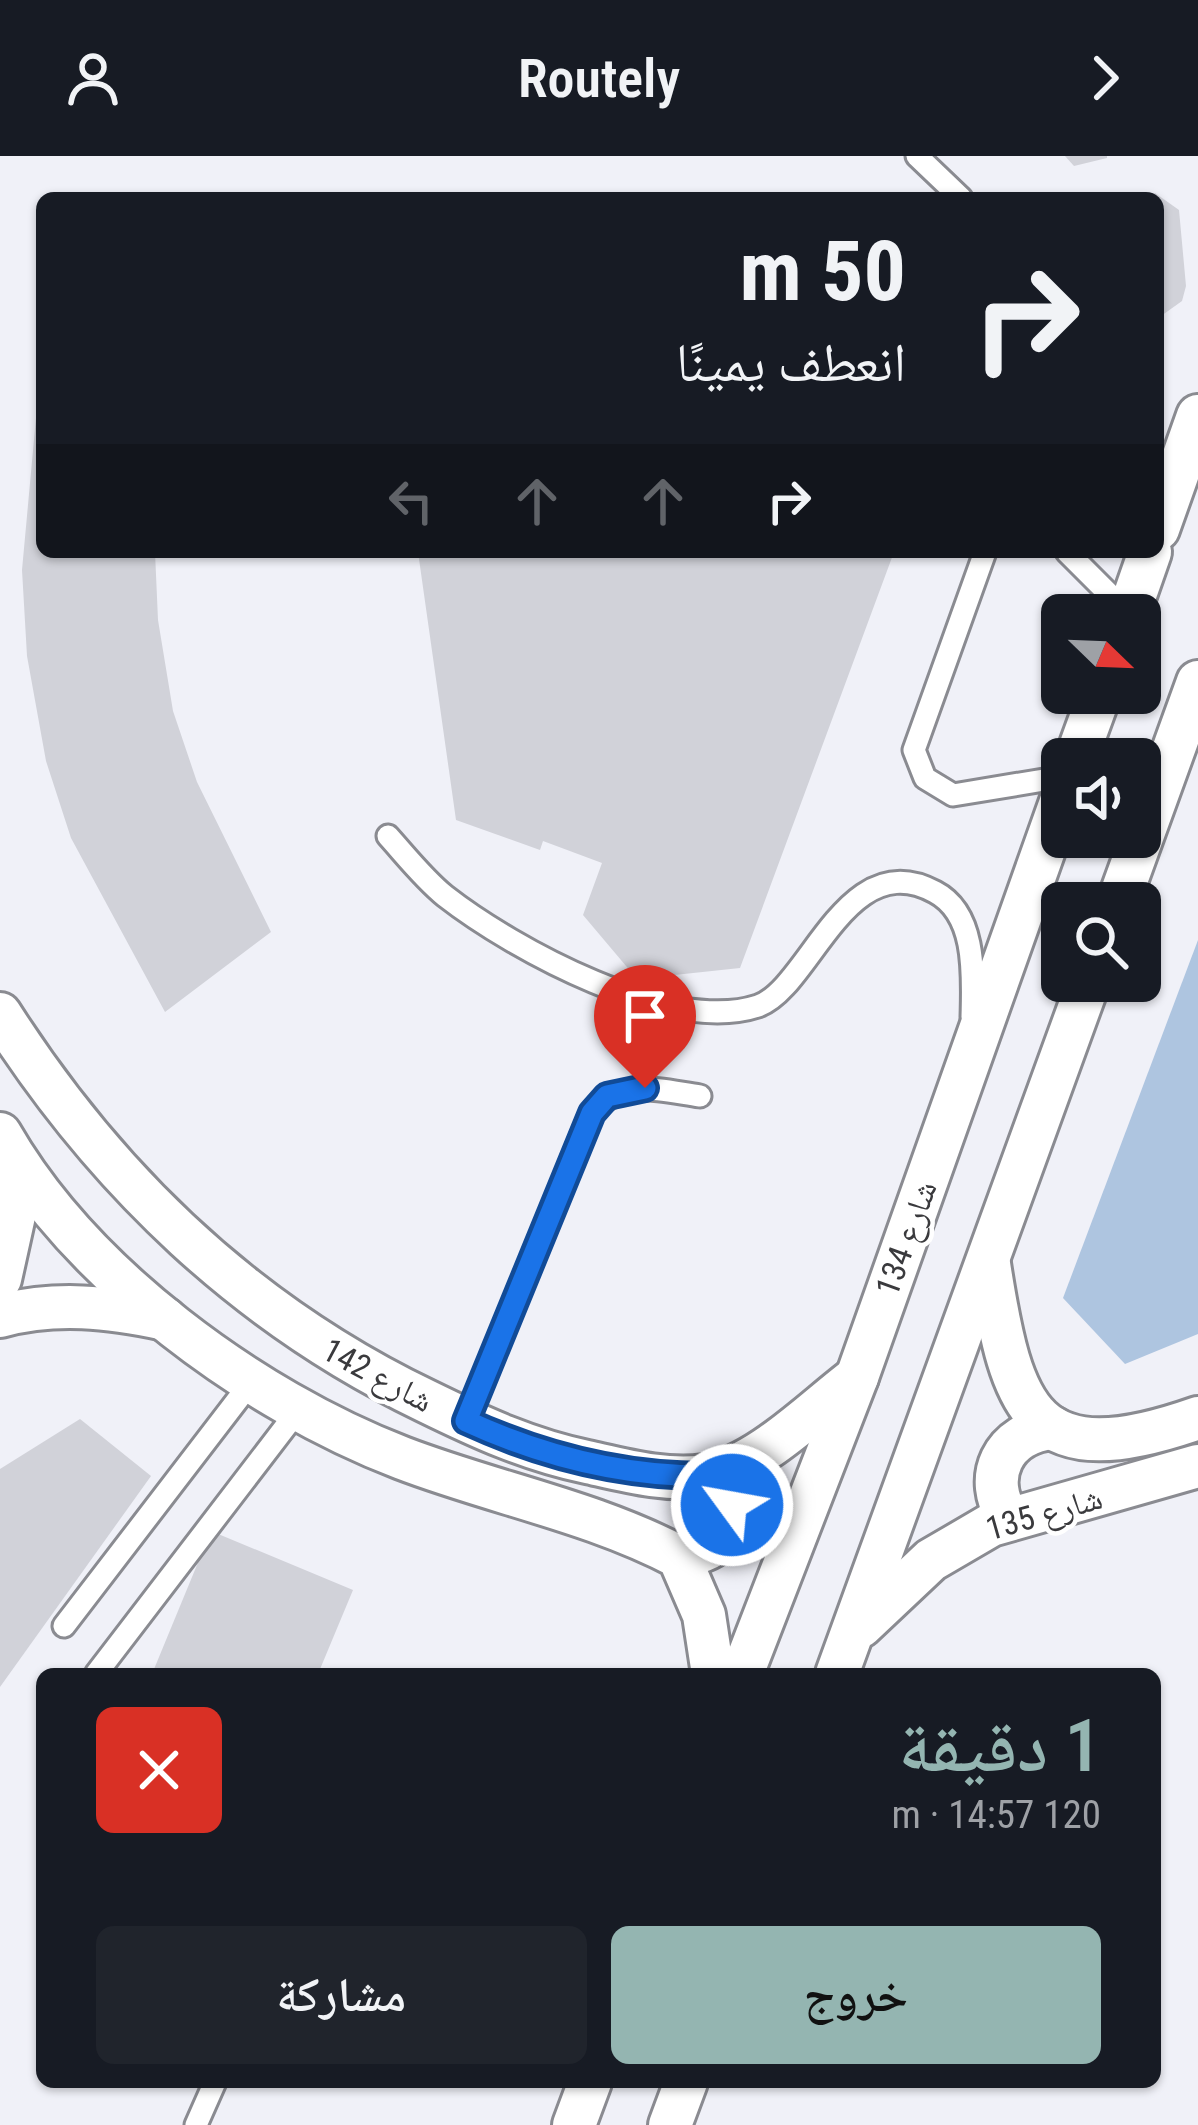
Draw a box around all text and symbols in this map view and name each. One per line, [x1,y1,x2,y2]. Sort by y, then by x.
icon: person [60,45,126,111]
icon: forward [1072,45,1138,111]
text: Routely [518,47,680,110]
text: 50 m [739,222,906,321]
icon: right [948,240,1104,396]
text: انعطف يمينًا [676,331,906,394]
icon: left [378,468,444,534]
icon: ahead [504,468,570,534]
icon: ahead [630,468,696,534]
icon: right [756,468,822,534]
north arrow [1041,594,1161,714]
map controls [1041,594,1161,1002]
button: sound [1041,738,1161,858]
button: search [1041,882,1161,1002]
pin [594,965,696,1088]
icon: arrive [612,983,678,1049]
street label: شارع 134 [867,1175,946,1301]
street label: شارع 142 [316,1330,440,1421]
position arrow [669,1442,795,1568]
street label: شارع 135 [981,1478,1107,1549]
text: 1 دقيقة [899,1704,1101,1789]
button: close [96,1707,222,1833]
text: 120 m · 14:57 [891,1792,1101,1838]
button: مشاركة [96,1926,587,2064]
button: خروج [611,1926,1101,2064]

